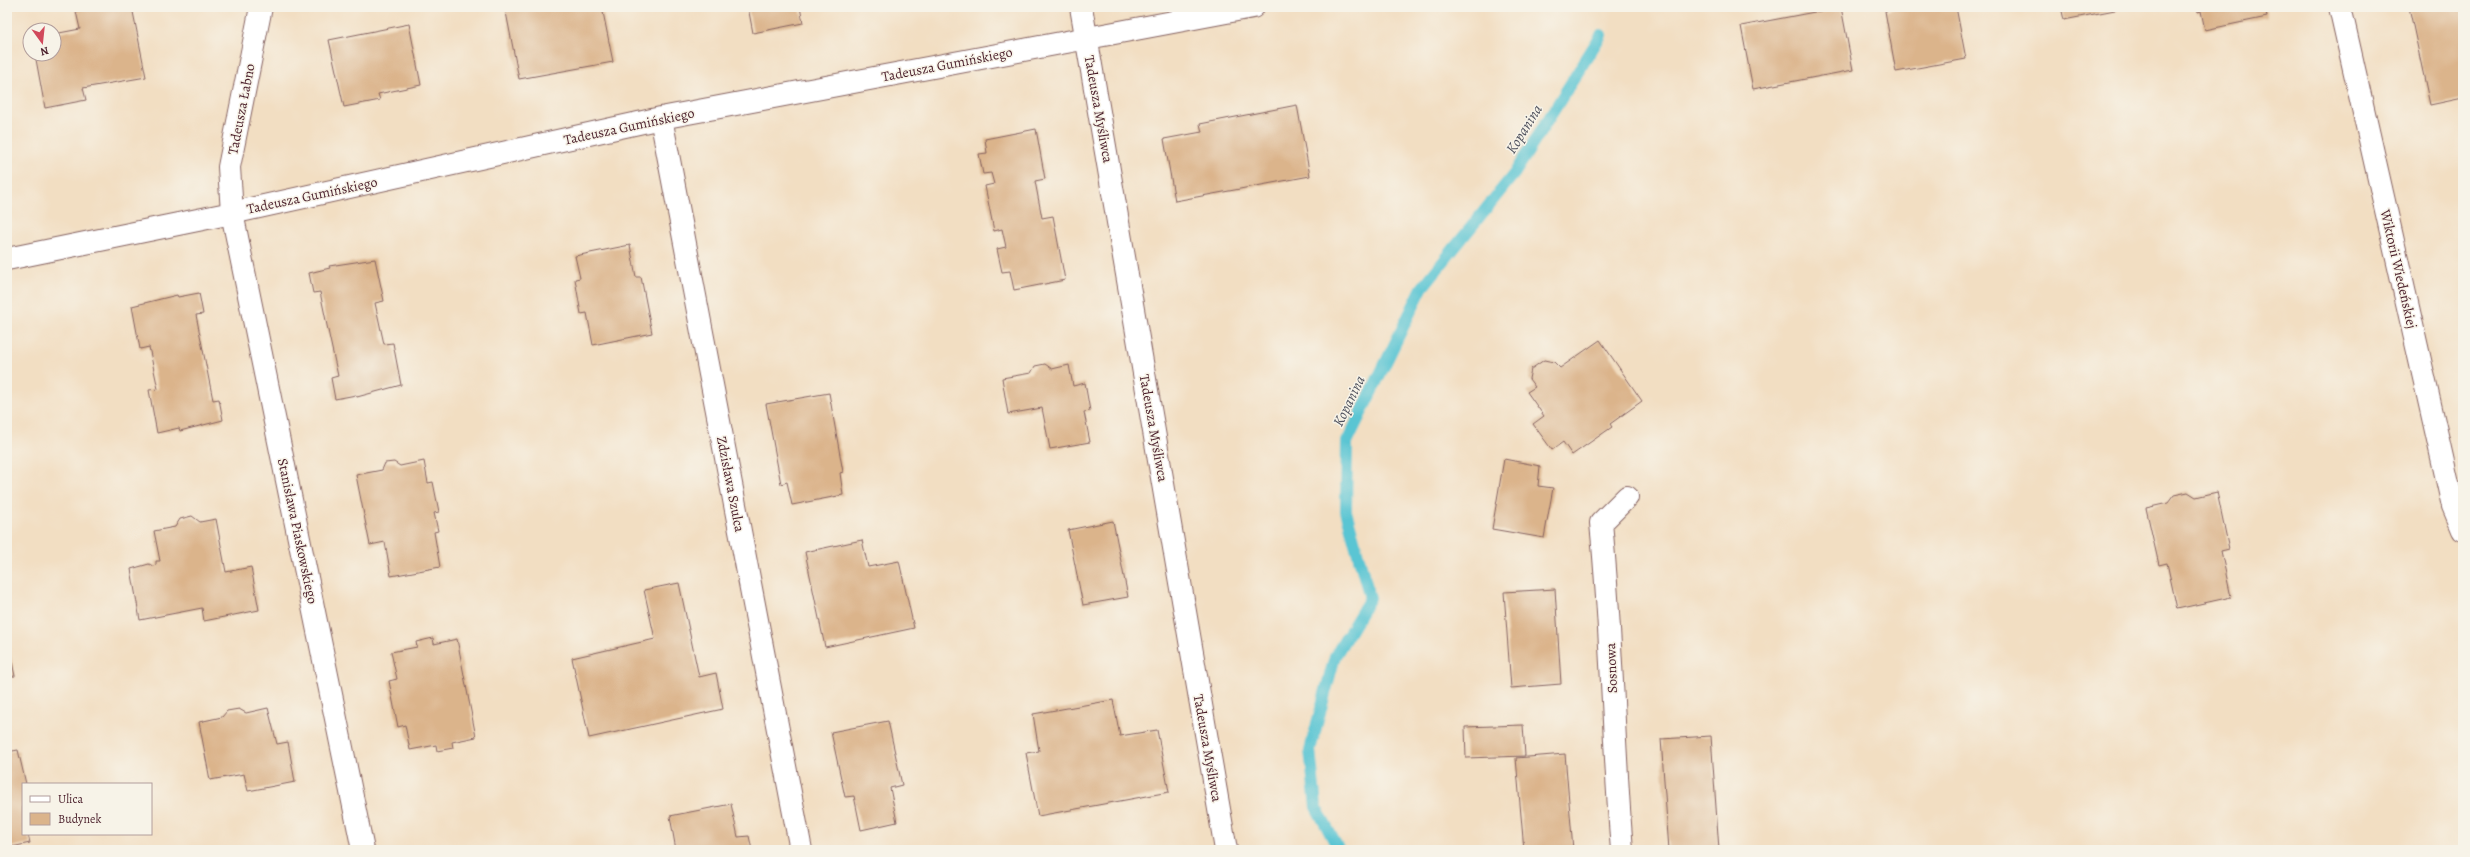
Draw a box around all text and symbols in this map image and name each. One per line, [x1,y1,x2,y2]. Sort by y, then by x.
north arrow [22,22,62,62]
street label: Tadeusza Gumińskiego [880,42,1014,87]
text: N [39,43,50,59]
street label: Tadeusza Myśliwca [1080,54,1117,165]
street label: Tadeusza Łabno [223,62,260,156]
water label: Kopanina [1501,101,1547,157]
street label: Tadeusza Gumińskiego [562,103,696,150]
street label: Tadeusza Gumińskiego [245,172,379,219]
street label: Wiktorii Wiedeńskiej [2375,207,2421,331]
water label: Kopanina [1328,372,1370,430]
street label: Tadeusza Myśliwca [1135,373,1172,484]
street label: Zdzisława Szulca [712,434,749,534]
street label: Stanisława Piaskowskiego [273,457,322,606]
street label: Sosnowa [1601,642,1622,693]
street label: Tadeusza Myśliwca [1189,693,1226,804]
legend [22,783,152,835]
text: Ulica [58,791,83,807]
text: Budynek [58,811,101,827]

